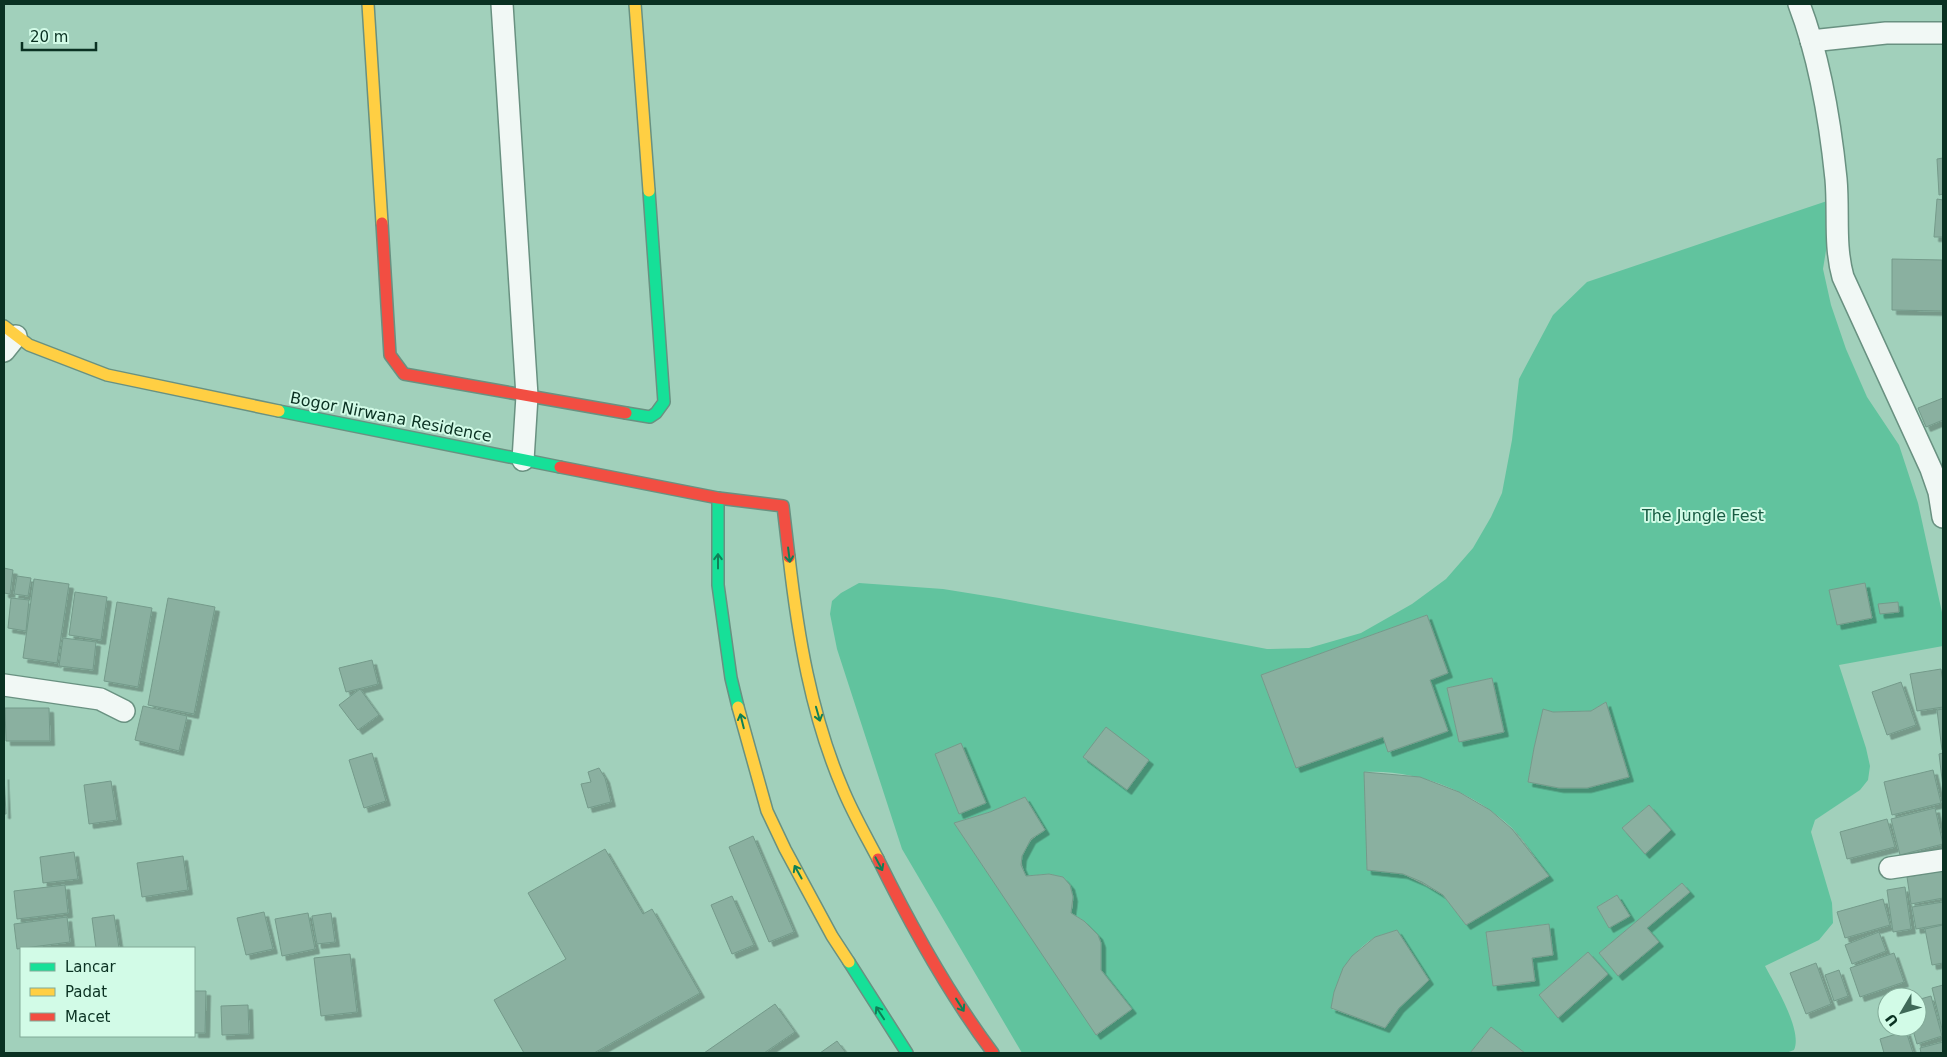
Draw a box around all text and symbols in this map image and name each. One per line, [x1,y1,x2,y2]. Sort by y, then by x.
scale bar [22,20,96,52]
text: 20 m [30,28,68,46]
street label: Bogor Nirwana Residence [289,388,493,446]
park label: The Jungle Fest [1641,506,1764,525]
one-way arrow [784,546,794,562]
one-way arrow [713,553,723,569]
one-way arrow [813,706,823,722]
one-way arrow [737,713,746,729]
one-way arrow [875,856,884,871]
one-way arrow [793,865,803,880]
legend [20,947,195,1037]
text: Lancar [65,958,116,976]
text: Padat [65,983,107,1001]
north arrow [1877,987,1927,1037]
one-way arrow [956,997,966,1011]
one-way arrow [875,1006,885,1020]
text: Macet [65,1008,111,1026]
text: U [1882,1011,1902,1029]

